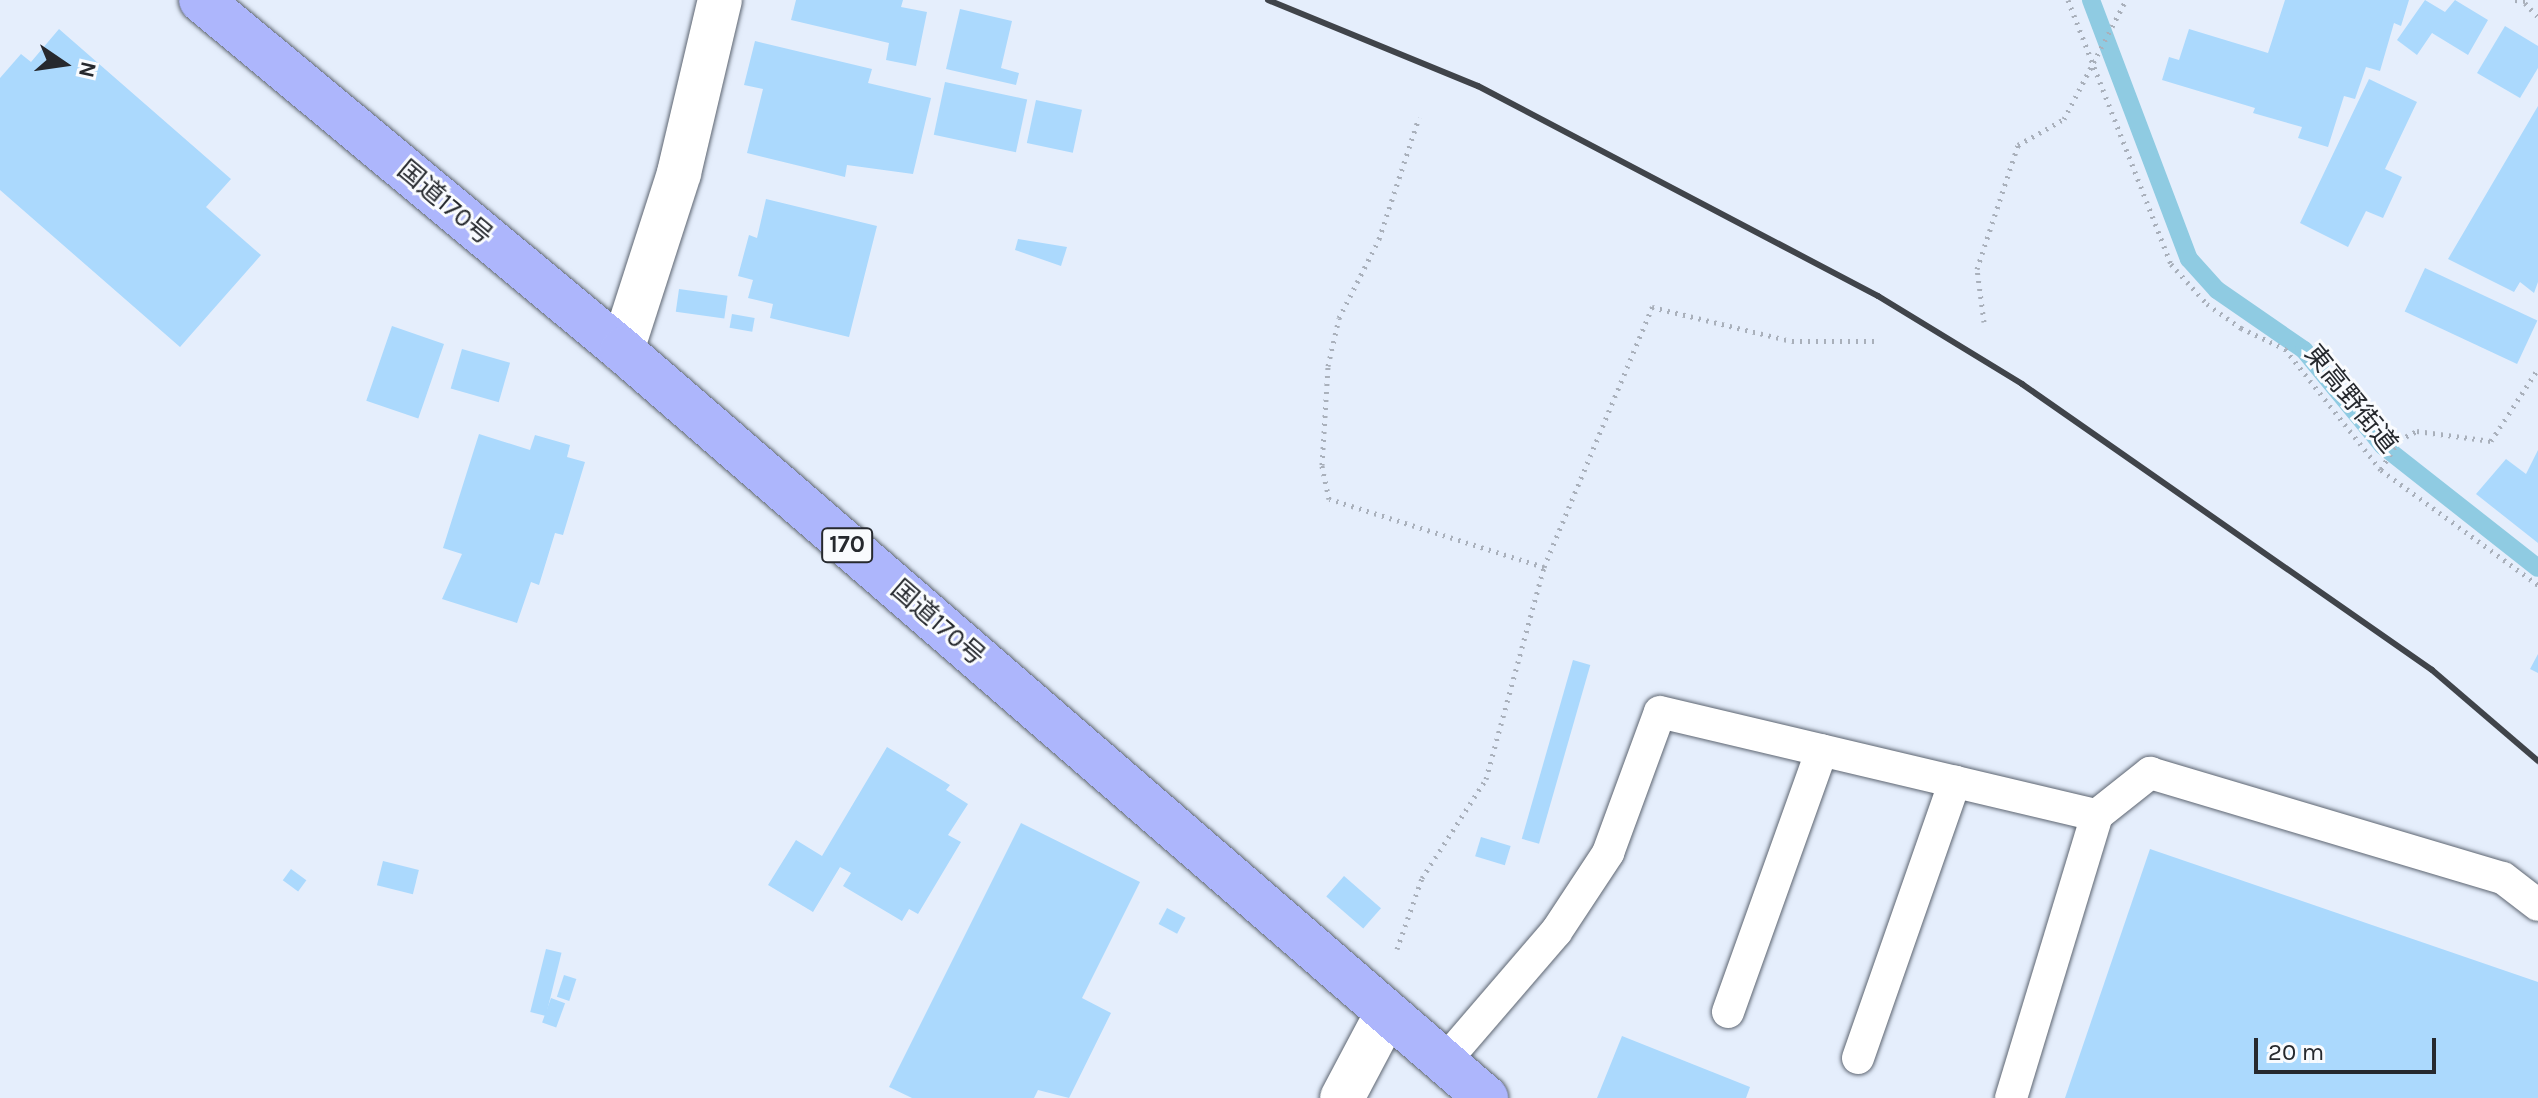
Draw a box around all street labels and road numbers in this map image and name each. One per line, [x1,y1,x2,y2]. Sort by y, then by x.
street label: 国道170号 [391,154,499,252]
street label: 東高野街道 [2298,339,2404,459]
road number: 170 [821,525,873,565]
street label: 国道170号 [885,574,991,672]

